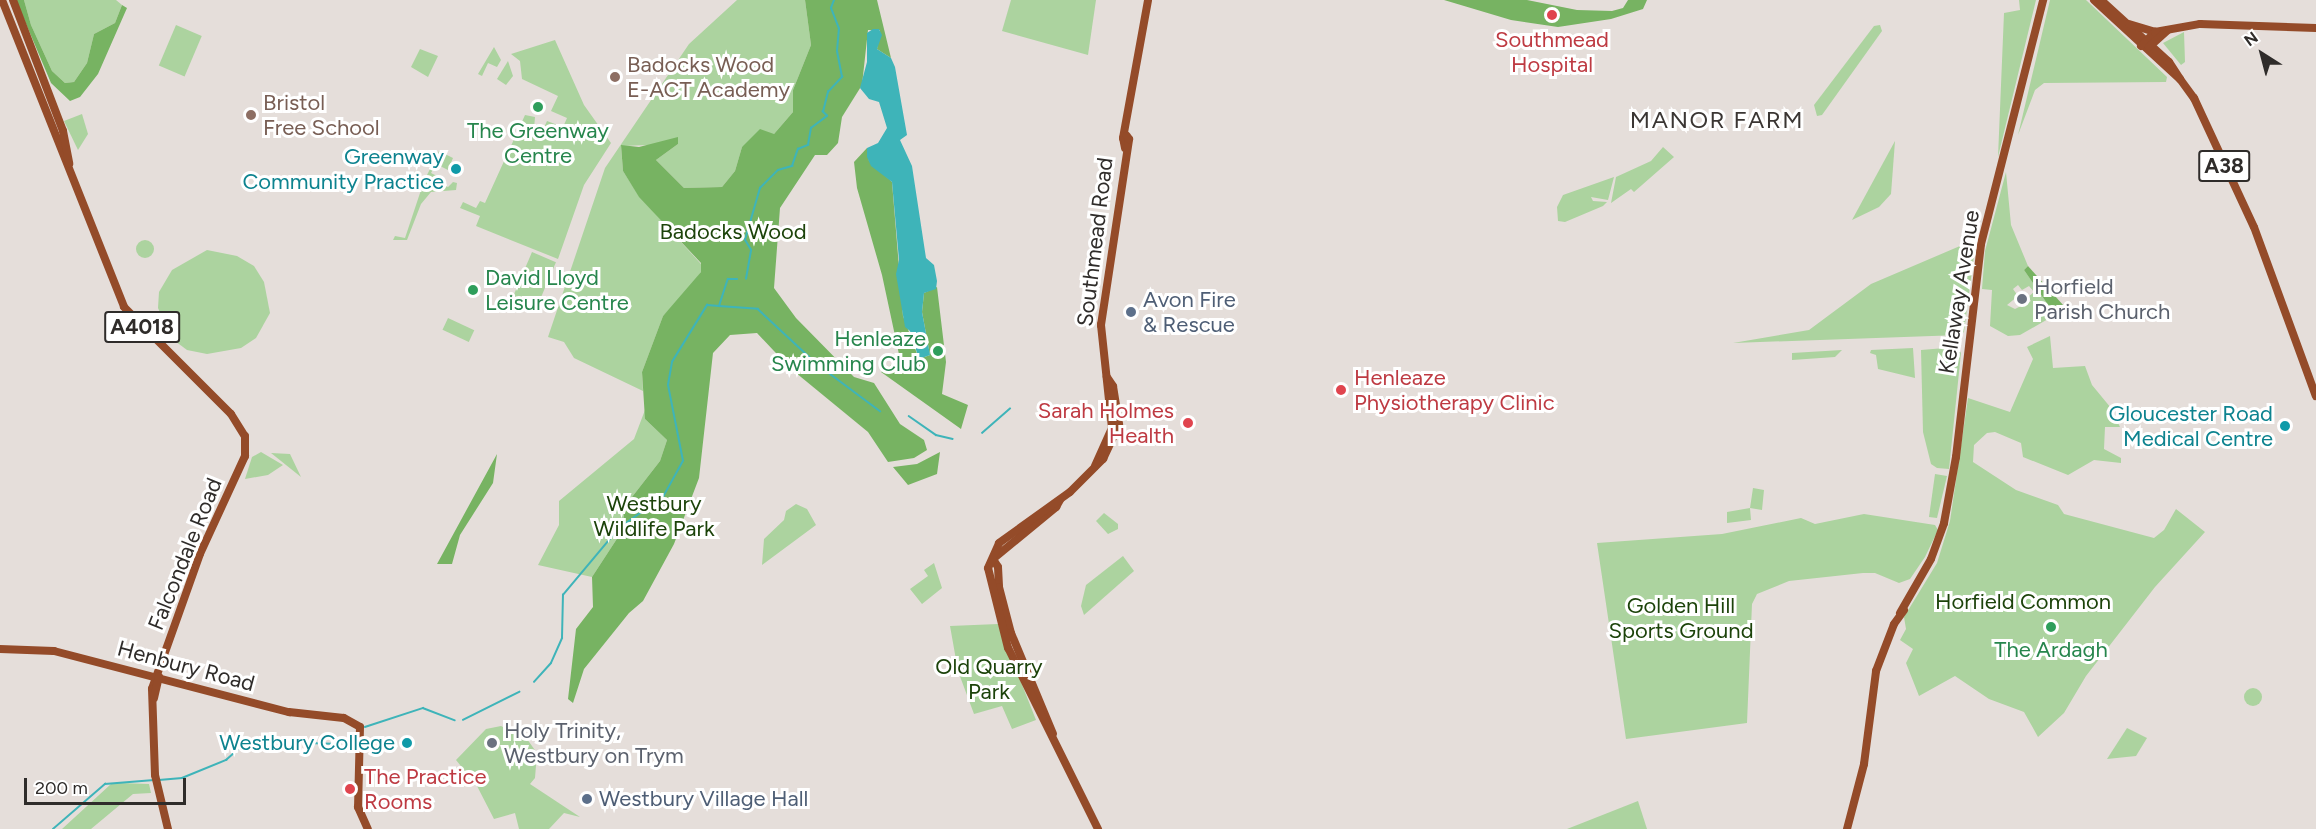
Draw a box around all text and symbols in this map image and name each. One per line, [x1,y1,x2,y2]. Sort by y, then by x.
marker: Southmead Hospital [1543,6,1561,24]
north arrow [2232,24,2292,84]
place label: Southmead Hospital [1495,26,1609,78]
text: N [2241,28,2262,50]
place label: Badocks Wood E-ACT Academy [627,51,790,102]
marker: Badocks Wood E-ACT Academy [608,70,622,84]
place label: Bristol Free School [263,89,380,140]
marker: The Greenway Centre [531,100,545,114]
district label: MANOR FARM [1630,106,1804,134]
marker: Bristol Free School [244,108,258,122]
place label: The Greenway Centre [467,117,609,168]
place label: Greenway Community Practice [242,143,444,194]
road number: A38 [2197,148,2251,184]
street label: Southmead Road [1072,156,1118,328]
marker: Greenway Community Practice [449,162,463,176]
street label: Kellaway Avenue [1933,208,1985,376]
park label: Badocks Wood [659,219,807,245]
place label: David Lloyd Leisure Centre [485,264,629,316]
place label: Horfield Parish Church [2034,273,2170,324]
marker: David Lloyd Leisure Centre [466,283,480,297]
place label: Avon Fire & Rescue [1143,286,1236,338]
marker: Horfield Parish Church [2015,292,2029,306]
marker: Avon Fire & Rescue [1124,305,1138,319]
road number: A4018 [103,309,181,345]
place label: Henleaze Swimming Club [771,325,926,376]
marker: Henleaze Swimming Club [931,344,945,358]
place label: Henleaze Physiotherapy Clinic [1354,364,1555,416]
marker: Henleaze Physiotherapy Clinic [1332,381,1350,399]
place label: Sarah Holmes Health [1038,397,1174,448]
place label: Gloucester Road Medical Centre [2108,400,2273,452]
marker: Sarah Holmes Health [1179,414,1197,432]
marker: Gloucester Road Medical Centre [2278,419,2292,433]
street label: Falcondale Road [142,474,228,634]
park label: Westbury Wildlife Park [593,490,715,542]
park label: Horfield Common [1935,589,2111,615]
park label: Golden Hill Sports Ground [1608,592,1754,644]
marker: The Ardagh [2044,620,2058,634]
street label: Henbury Road [114,635,258,697]
place label: The Ardagh [1994,637,2108,663]
park label: Old Quarry Park [935,653,1043,704]
place label: Holy Trinity, Westbury on Trym [504,717,684,768]
place label: Westbury College [219,730,395,756]
marker: Westbury College [400,736,414,750]
marker: Holy Trinity, Westbury on Trym [485,736,499,750]
place label: The Practice Rooms [364,763,486,814]
scale bar [27,766,189,804]
text: 200 m [35,777,88,799]
marker: The Practice Rooms [341,780,359,798]
place label: Westbury Village Hall [599,786,808,812]
marker: Westbury Village Hall [580,792,594,806]

